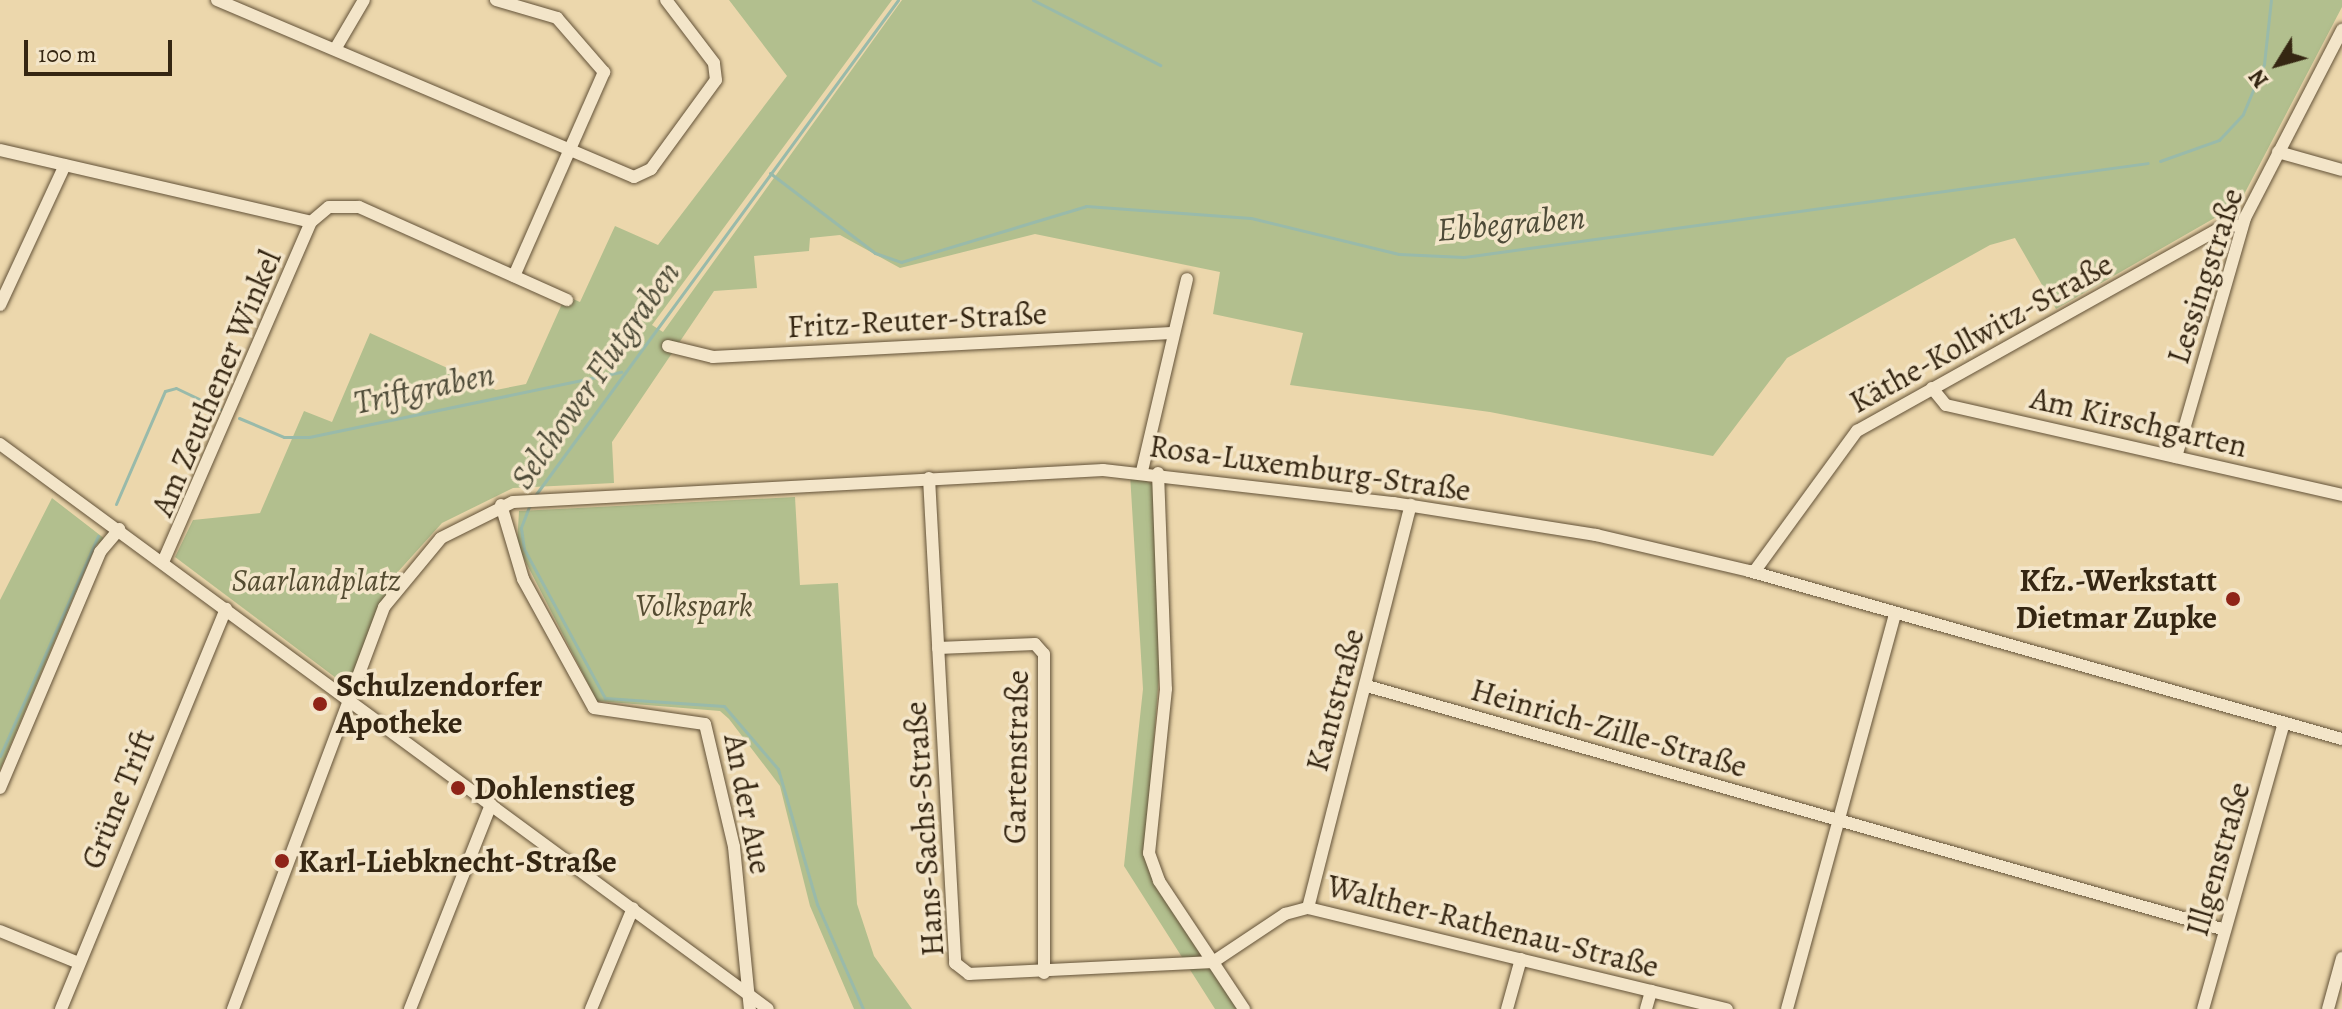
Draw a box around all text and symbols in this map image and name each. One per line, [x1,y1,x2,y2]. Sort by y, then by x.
scale bar [28,24,176,74]
north arrow [2238,24,2318,104]
text: 100 m [38,38,97,70]
text: N [2242,63,2276,94]
street label: Lessingstraße [2159,183,2251,369]
water label: Ebbegraben [1435,196,1587,250]
street label: Am Zeuthener Winkel [143,244,289,522]
street label: Käthe-Kollwitz-Straße [1843,245,2119,421]
water label: Selchower Flutgraben [501,254,689,496]
street label: Fritz-Reuter-Straße [786,294,1048,346]
water label: Triftgraben [350,353,498,423]
street label: Am Kirschgarten [2027,378,2251,466]
street label: Rosa-Luxemburg-Straße [1147,426,1473,510]
park label: Saarlandplatz [231,561,401,599]
place label: Kfz.-Werkstatt Dietmar Zupke [2016,562,2217,637]
park label: Volkspark [635,586,753,624]
marker: Kfz.-Werkstatt Dietmar Zupke [2224,590,2242,608]
street label: Kantstraße [1298,624,1372,776]
place label: Schulzendorfer Apotheke [336,667,542,742]
street label: Gartenstraße [995,670,1037,844]
street label: Heinrich-Zille-Straße [1467,670,1751,786]
marker: Schulzendorfer Apotheke [311,695,329,713]
street label: Hans-Sachs-Straße [896,700,952,958]
street label: Grüne Trift [73,724,163,874]
street label: An der Aue [716,731,780,877]
place label: Dohlenstieg [474,769,635,807]
street label: Illgenstraße [2178,777,2258,941]
marker: Dohlenstieg [449,779,467,797]
place label: Karl-Liebknecht-Straße [298,842,617,880]
marker: Karl-Liebknecht-Straße [273,852,291,870]
street label: Walther-Rathenau-Straße [1323,866,1663,986]

